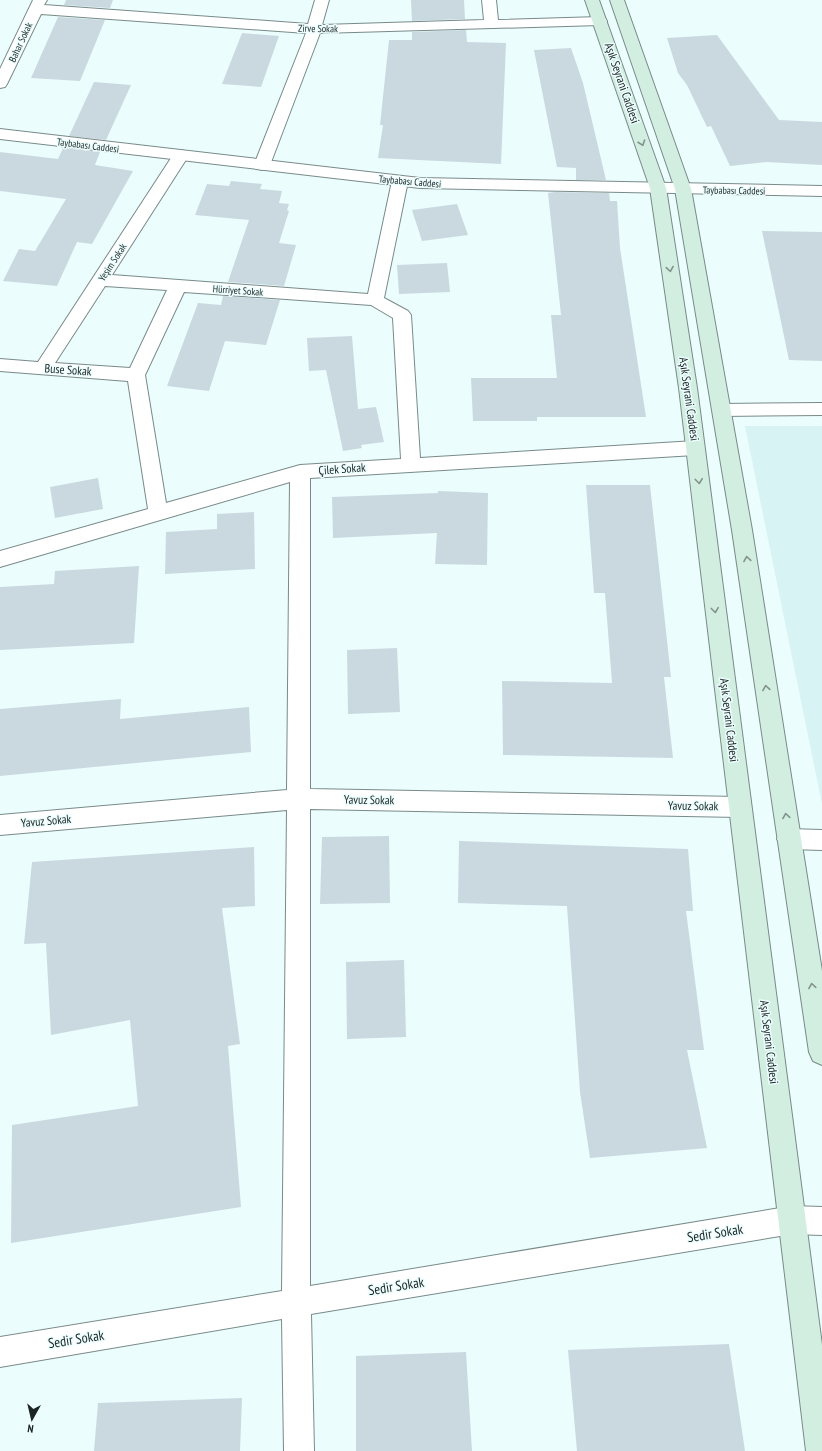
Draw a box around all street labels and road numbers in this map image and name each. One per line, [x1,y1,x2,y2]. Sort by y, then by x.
street label: Bahar Sokak [6,20,35,64]
street label: Zirve Sokak [298,22,338,35]
street label: Aşık Seyrani Caddesi [602,41,643,125]
street label: Taybabası Caddesi [56,135,120,156]
street label: Taybabası Caddesi [378,172,442,191]
street label: Taybabası Caddesi [703,183,765,198]
street label: Yeşim Sokak [95,241,130,284]
street label: Hürriyet Sokak [212,282,264,299]
street label: Aşık Seyrani Caddesi [676,356,703,442]
street label: Buse Sokak [44,360,92,379]
street label: Çilek Sokak [318,459,366,478]
street label: Aşık Seyrani Caddesi [717,677,742,763]
street label: Yavuz Sokak [344,792,395,807]
street label: Yavuz Sokak [668,798,719,813]
street label: Yavuz Sokak [20,811,72,830]
street label: Aşık Seyrani Caddesi [757,999,782,1085]
street label: Sedir Sokak [686,1220,745,1246]
street label: Sedir Sokak [367,1273,426,1299]
street label: Sedir Sokak [47,1326,106,1352]

